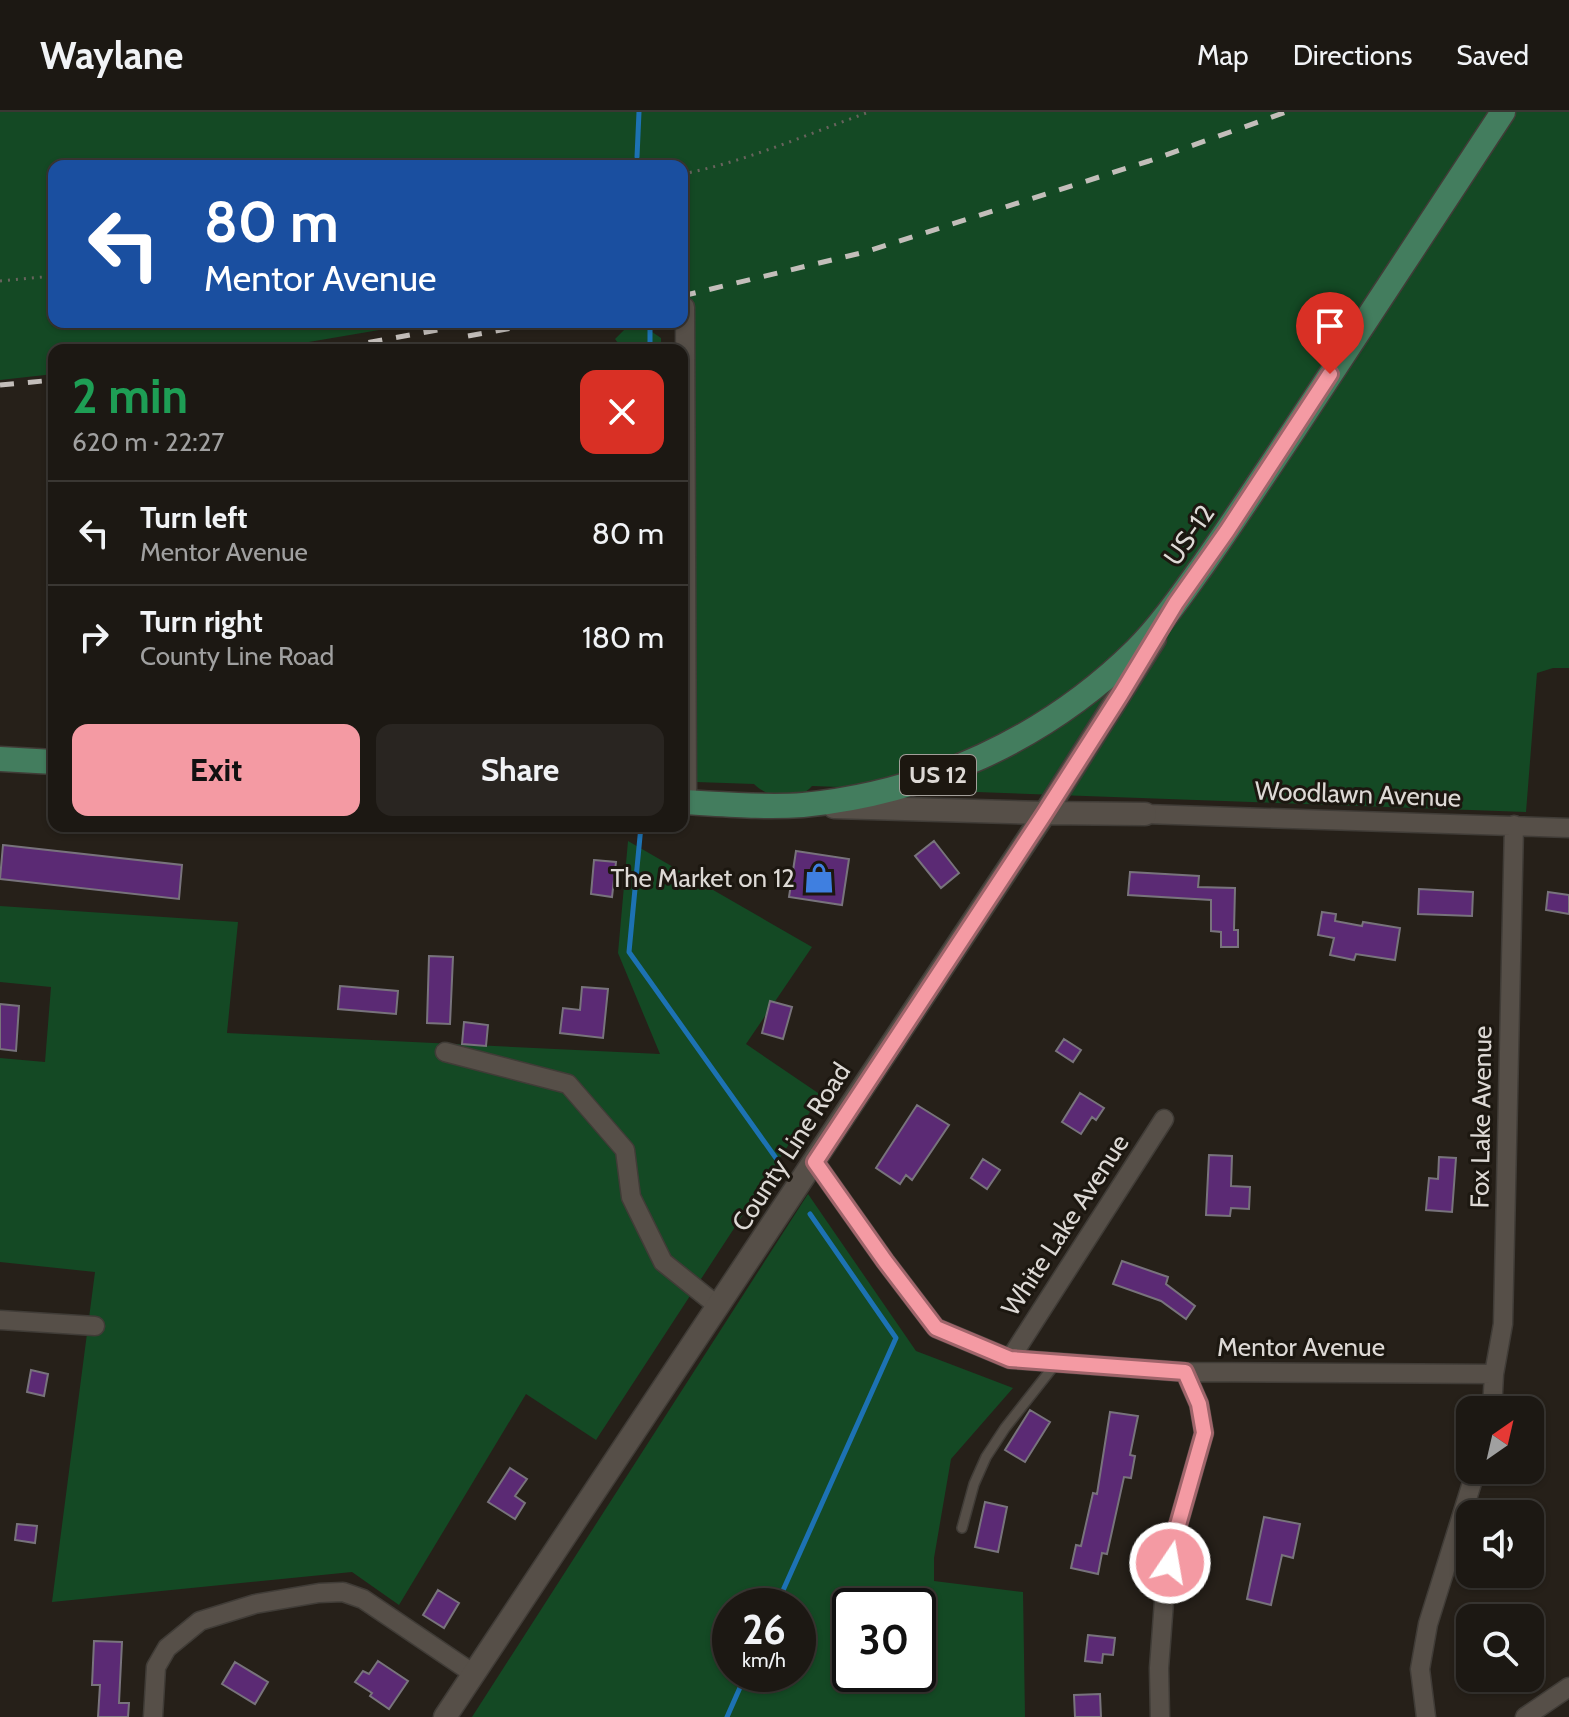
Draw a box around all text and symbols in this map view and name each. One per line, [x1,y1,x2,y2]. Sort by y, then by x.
text: Waylane [40,32,183,79]
text: Map [1197,38,1249,72]
text: Directions [1293,38,1412,72]
text: Saved [1456,38,1529,72]
text: 80 m [204,188,339,256]
icon: left [72,192,176,296]
text: Mentor Avenue [204,256,437,300]
pin [1296,292,1364,374]
icon: arrive [1308,304,1352,348]
text: 2 min [72,367,188,425]
button: close [580,370,664,454]
text: 620 m · 22:27 [72,426,224,458]
street label: US-12 [1157,498,1221,572]
text: Turn left [140,499,248,536]
icon: left [72,511,116,555]
text: 80 m [592,515,664,552]
text: Mentor Avenue [140,536,308,568]
text: Turn right [140,603,263,640]
icon: right [72,615,116,659]
text: 180 m [582,619,664,656]
text: County Line Road [140,640,334,672]
button: Exit [72,724,360,816]
button: Share [376,724,664,816]
road number: US 12 [900,755,976,795]
street label: Woodlawn Avenue [1254,774,1462,814]
shop icon: The Market on 12 [802,861,836,895]
place label: The Market on 12 [611,862,795,894]
street label: Fox Lake Avenue [1463,1025,1499,1209]
street label: County Line Road [725,1057,857,1237]
street label: White Lake Avenue [994,1128,1136,1322]
street label: Mentor Avenue [1217,1331,1385,1363]
north arrow [1456,1396,1544,1484]
map controls [1456,1396,1544,1692]
button: sound [1456,1500,1544,1588]
position arrow [1128,1521,1212,1605]
speed limit sign: 30 [832,1588,936,1692]
button: search [1456,1604,1544,1692]
text: 26 [742,1605,786,1654]
text: km/h [742,1648,786,1672]

